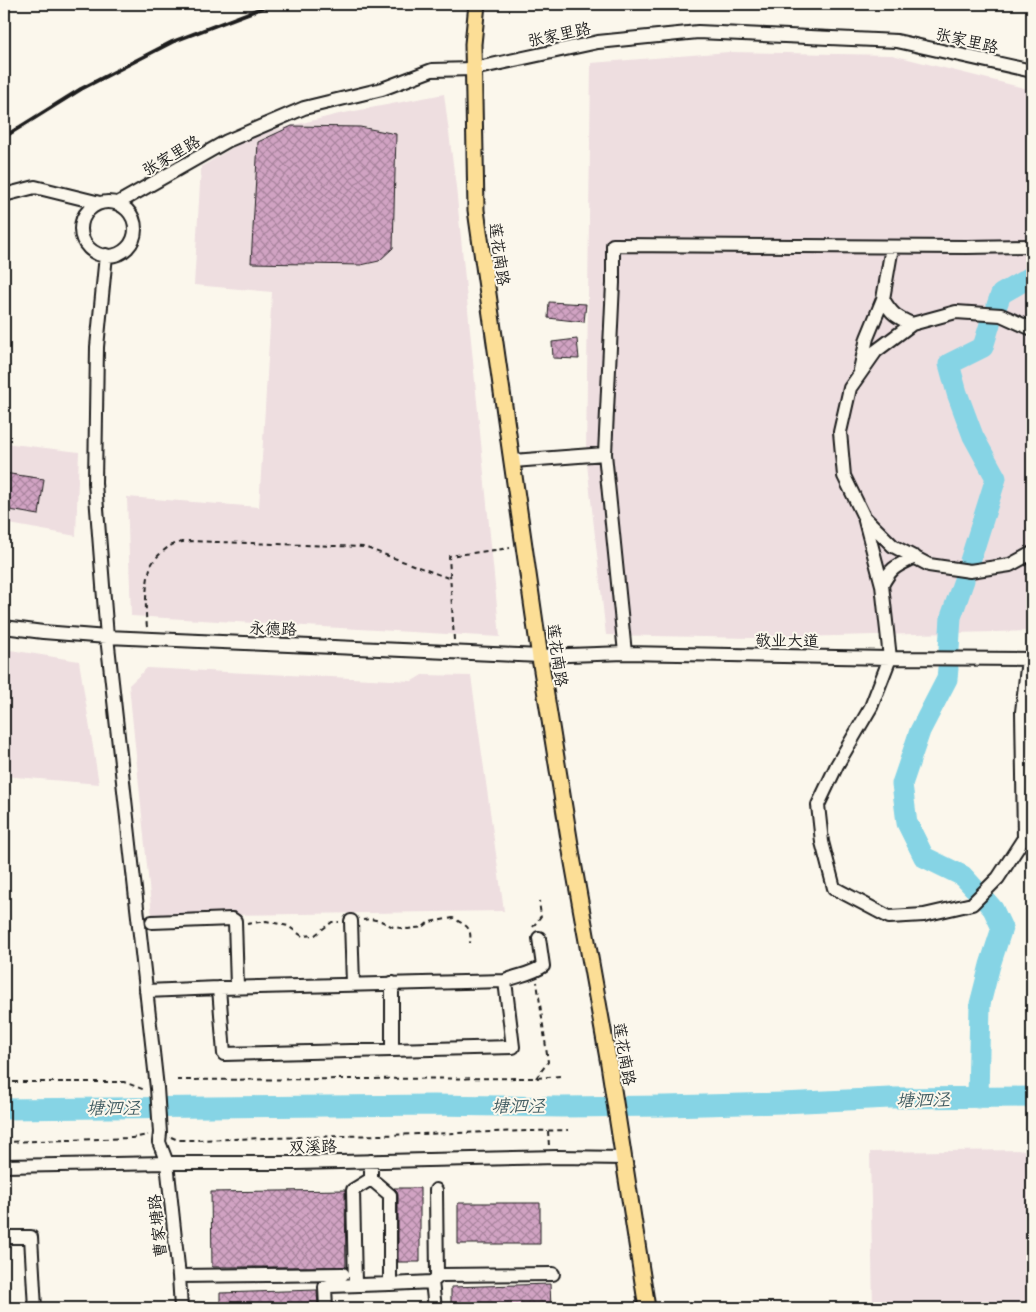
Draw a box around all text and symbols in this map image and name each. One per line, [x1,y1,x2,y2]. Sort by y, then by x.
street label: 张家里路 [525,17,593,51]
street label: 张家里路 [933,22,1001,58]
street label: 张家里路 [138,129,204,181]
street label: 莲花南路 [485,221,515,287]
street label: 永德路 [249,616,297,640]
street label: 莲花南路 [543,622,573,688]
street label: 敬业大道 [755,628,819,652]
street label: 莲花南路 [609,1021,641,1087]
water label: 塘泗泾 [896,1087,951,1112]
water label: 塘泗泾 [491,1093,546,1118]
water label: 塘泗泾 [86,1095,141,1120]
street label: 双溪路 [289,1135,337,1157]
street label: 曹家塘路 [143,1193,171,1259]

